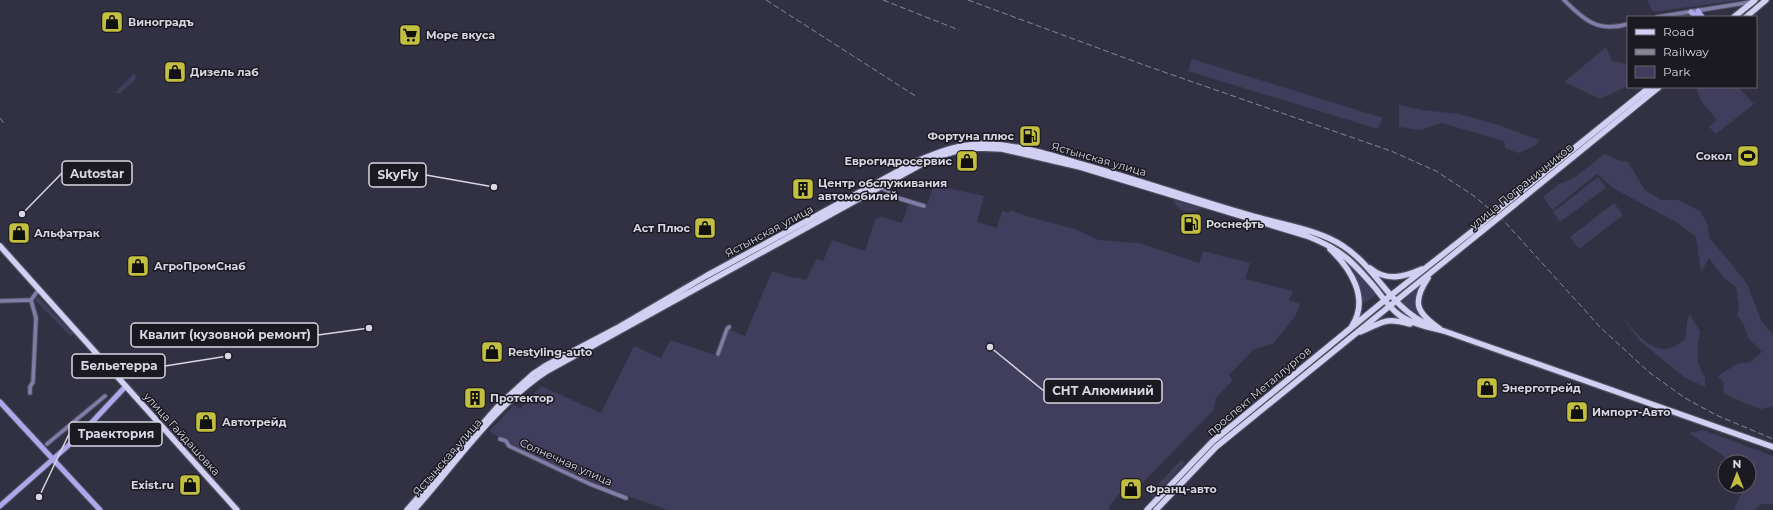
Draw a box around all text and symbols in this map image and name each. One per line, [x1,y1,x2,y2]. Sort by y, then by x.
shop icon: Виноградъ [99,9,125,35]
place label: Виноградъ [128,15,194,29]
legend [1627,16,1757,88]
supermarket icon: Море вкуса [397,22,423,48]
text: Road [1663,24,1694,39]
place label: Море вкуса [426,28,495,42]
text: Railway [1663,44,1709,59]
shop icon: Дизель лаб [162,59,188,85]
text: Park [1663,64,1691,79]
place label: Дизель лаб [190,65,259,79]
fuel station icon: Фортуна плюс [1017,123,1043,149]
place label: Фортуна плюс [928,129,1014,143]
street label: Ястынская улица [1050,139,1148,179]
street label: улица Пограничников [1466,140,1575,233]
sports icon: Сокол [1735,143,1761,169]
shop icon: Еврогидросервис [954,148,980,174]
place label: Сокол [1696,149,1732,163]
place label: Еврогидросервис [845,154,952,168]
callout: Autostar [62,161,132,185]
callout: SkyFly [369,163,426,187]
text: Autostar [69,166,124,181]
text: SkyFly [378,167,419,182]
building icon: Центр обслуживания автомобилей [790,176,816,202]
place label: Центр обслуживания автомобилей [818,176,947,203]
street label: Ястынская улица [722,202,816,260]
fuel station icon: Роснефть [1178,211,1204,237]
shop icon: Аст Плюс [692,215,718,241]
place label: Роснефть [1206,217,1264,231]
shop icon: Альфатрак [6,220,32,246]
place label: Аст Плюс [633,221,690,235]
place label: Альфатрак [34,226,101,240]
shop icon: АгроПромСнаб [125,253,151,279]
place label: АгроПромСнаб [154,259,246,273]
callout: Квалит (кузовной ремонт) [131,323,318,347]
text: Квалит (кузовной ремонт) [139,327,311,342]
shop icon: Restyling-auto [479,339,505,365]
street label: проспект Металлургов [1204,343,1314,439]
place label: Restyling-auto [508,345,592,359]
callout: Бельетерра [72,354,165,378]
text: Бельетерра [81,358,157,373]
shop icon: Энерготрейд [1474,375,1500,401]
callout: СНТ Алюминий [1044,379,1162,403]
place label: Энерготрейд [1502,381,1581,395]
text: СНТ Алюминий [1052,383,1154,398]
building icon: Протектор [462,385,488,411]
street label: улица Гайдашовка [140,389,223,479]
place label: Протектор [490,391,554,405]
shop icon: Импорт-Авто [1564,399,1590,425]
place label: Импорт-Авто [1592,405,1670,419]
shop icon: Автотрейд [193,409,219,435]
place label: Автотрейд [222,415,287,429]
street label: Ястынская улица [410,415,484,499]
callout: Траектория [69,422,162,446]
text: Траектория [78,426,154,441]
street label: Солнечная улица [517,435,615,489]
north arrow [1717,454,1757,494]
text: N [1733,457,1741,471]
shop icon: Exist.ru [177,472,203,498]
shop icon: Франц-авто [1118,476,1144,502]
place label: Exist.ru [131,478,174,492]
place label: Франц-авто [1146,482,1217,496]

